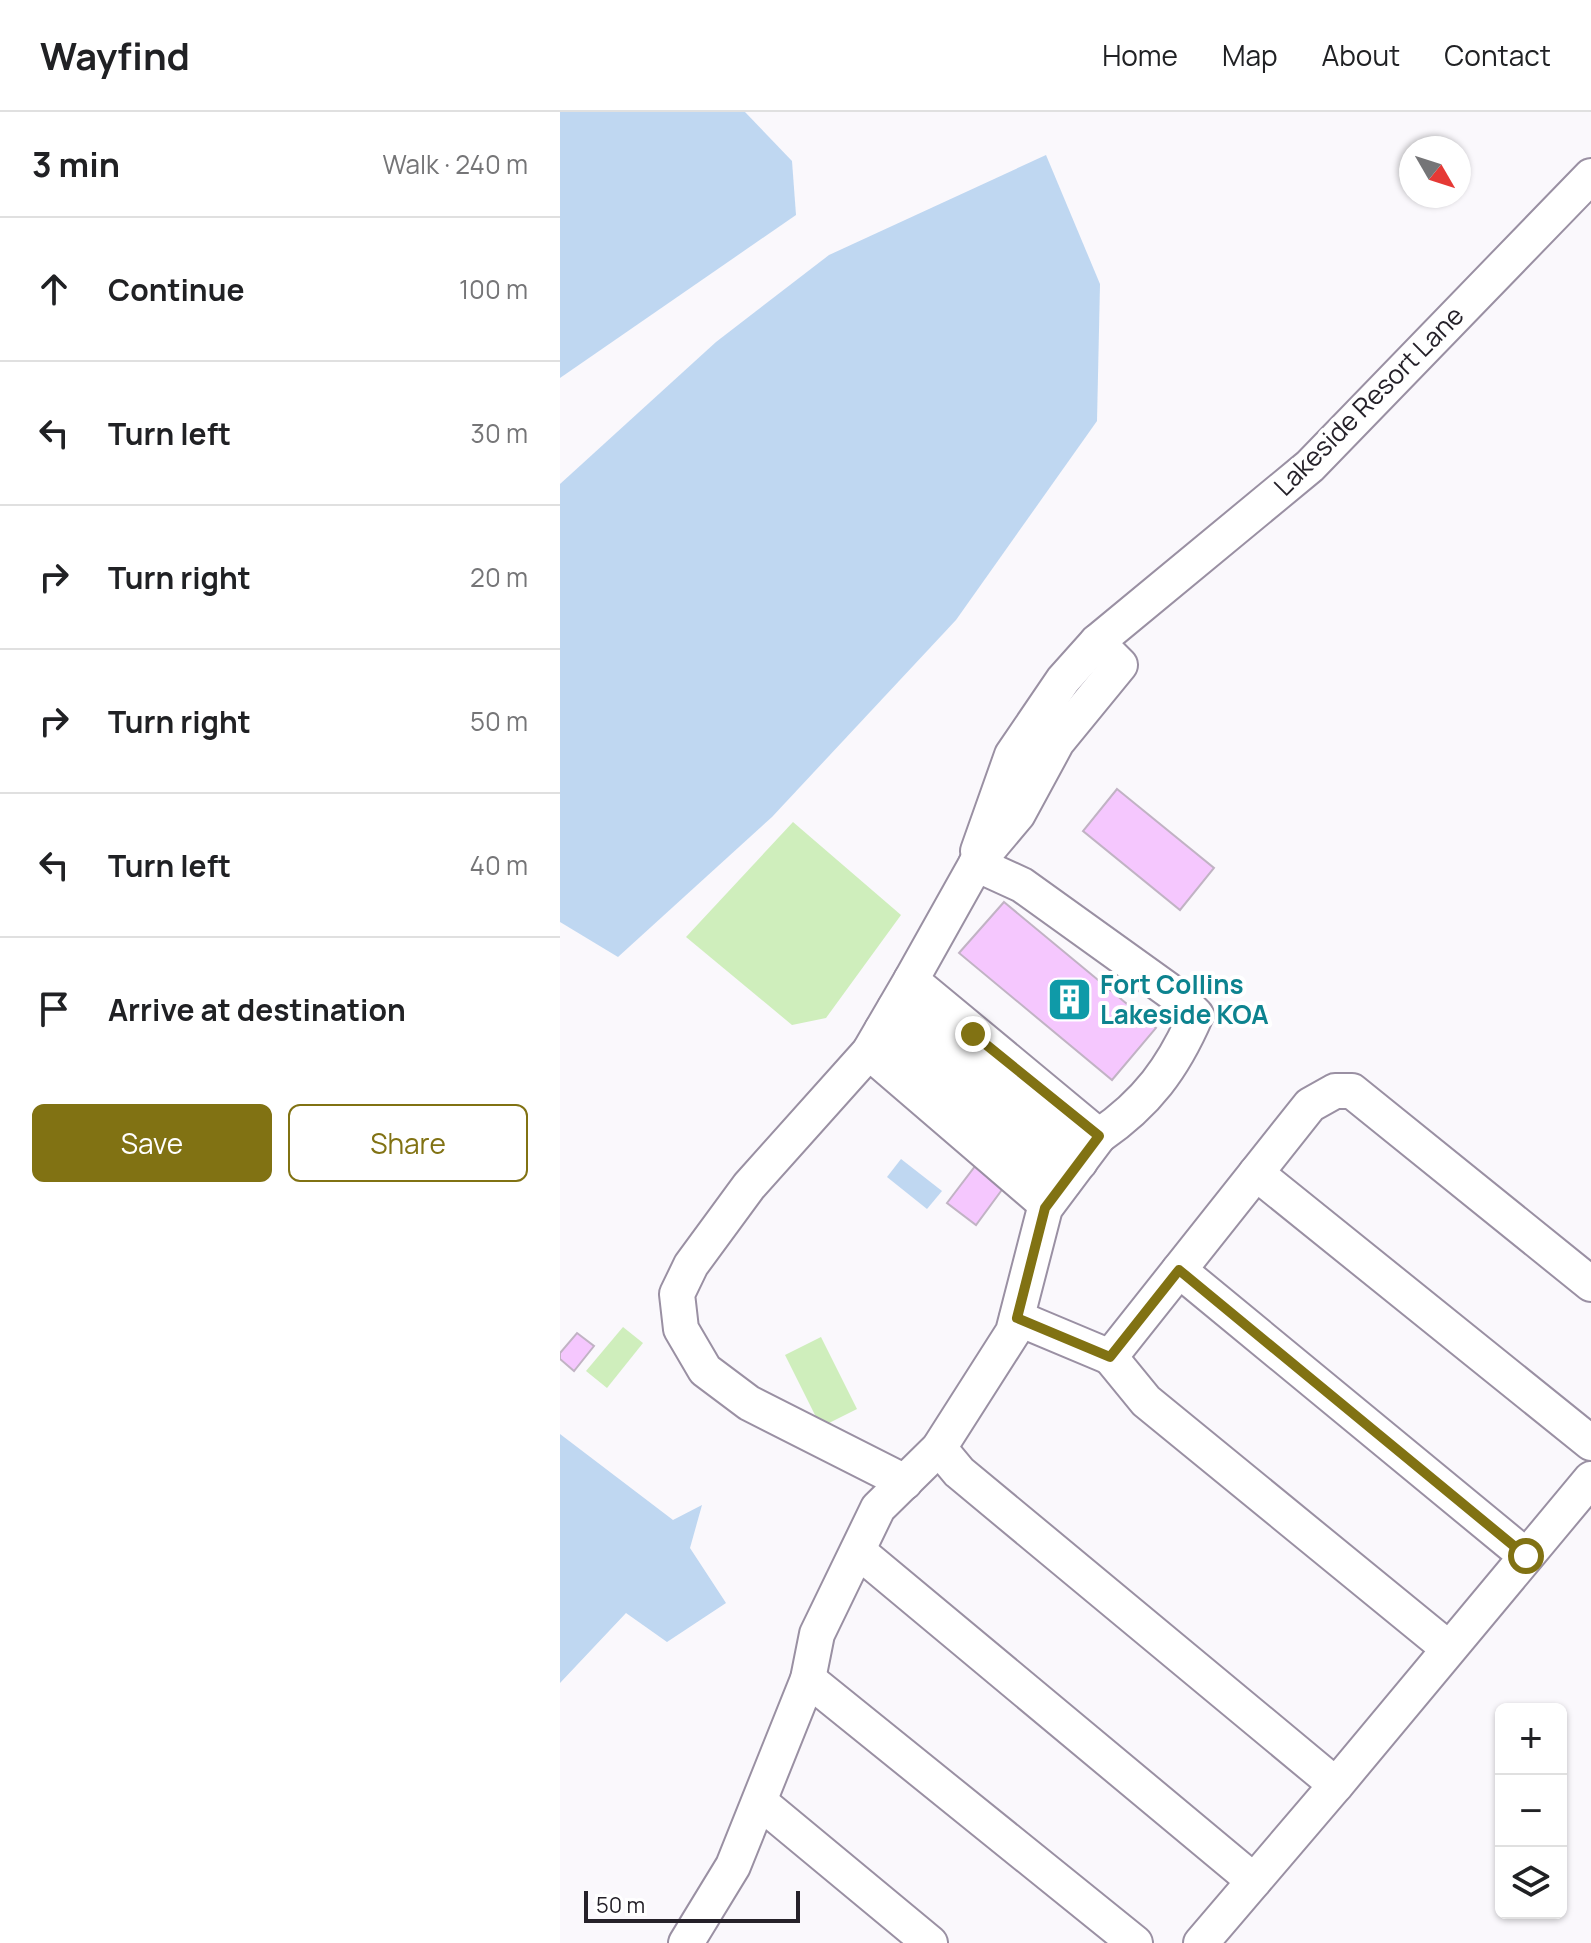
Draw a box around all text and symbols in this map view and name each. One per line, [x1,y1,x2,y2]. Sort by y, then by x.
text: Wayfind [40,29,190,81]
text: Home [1102,36,1178,74]
text: Map [1222,36,1278,74]
text: About [1322,36,1400,74]
text: Contact [1444,36,1551,74]
north arrow [1399,136,1471,208]
text: 3 min [32,141,120,187]
text: Walk · 240 m [382,146,528,182]
icon: ahead [32,267,76,311]
text: Continue [108,269,244,310]
text: 100 m [459,271,528,307]
street label: Lakeside Resort Lane [1265,297,1471,503]
icon: left [32,411,76,455]
text: Turn left [108,413,231,454]
text: 30 m [471,415,528,451]
icon: right [32,555,76,599]
text: Turn right [108,557,251,598]
text: 20 m [470,559,528,595]
icon: right [32,699,76,743]
text: Turn right [108,701,251,742]
text: 50 m [470,703,528,739]
icon: left [32,843,76,887]
text: Turn left [108,845,231,886]
text: 40 m [470,847,528,883]
place label: Fort Collins Lakeside KOA [1100,966,1269,1032]
building icon: Fort Collins Lakeside KOA [1045,976,1093,1024]
icon: arrive [32,987,76,1031]
text: Arrive at destination [108,989,406,1030]
route end [955,1016,991,1052]
button: Save [32,1104,272,1182]
button: Share [288,1104,528,1182]
route start [1508,1538,1544,1574]
map controls [1495,1703,1567,1919]
button: + [1495,1703,1567,1775]
button: − [1495,1775,1567,1847]
button: layers [1495,1847,1567,1919]
scale bar [584,1887,800,1923]
text: 50 m [596,1890,645,1920]

